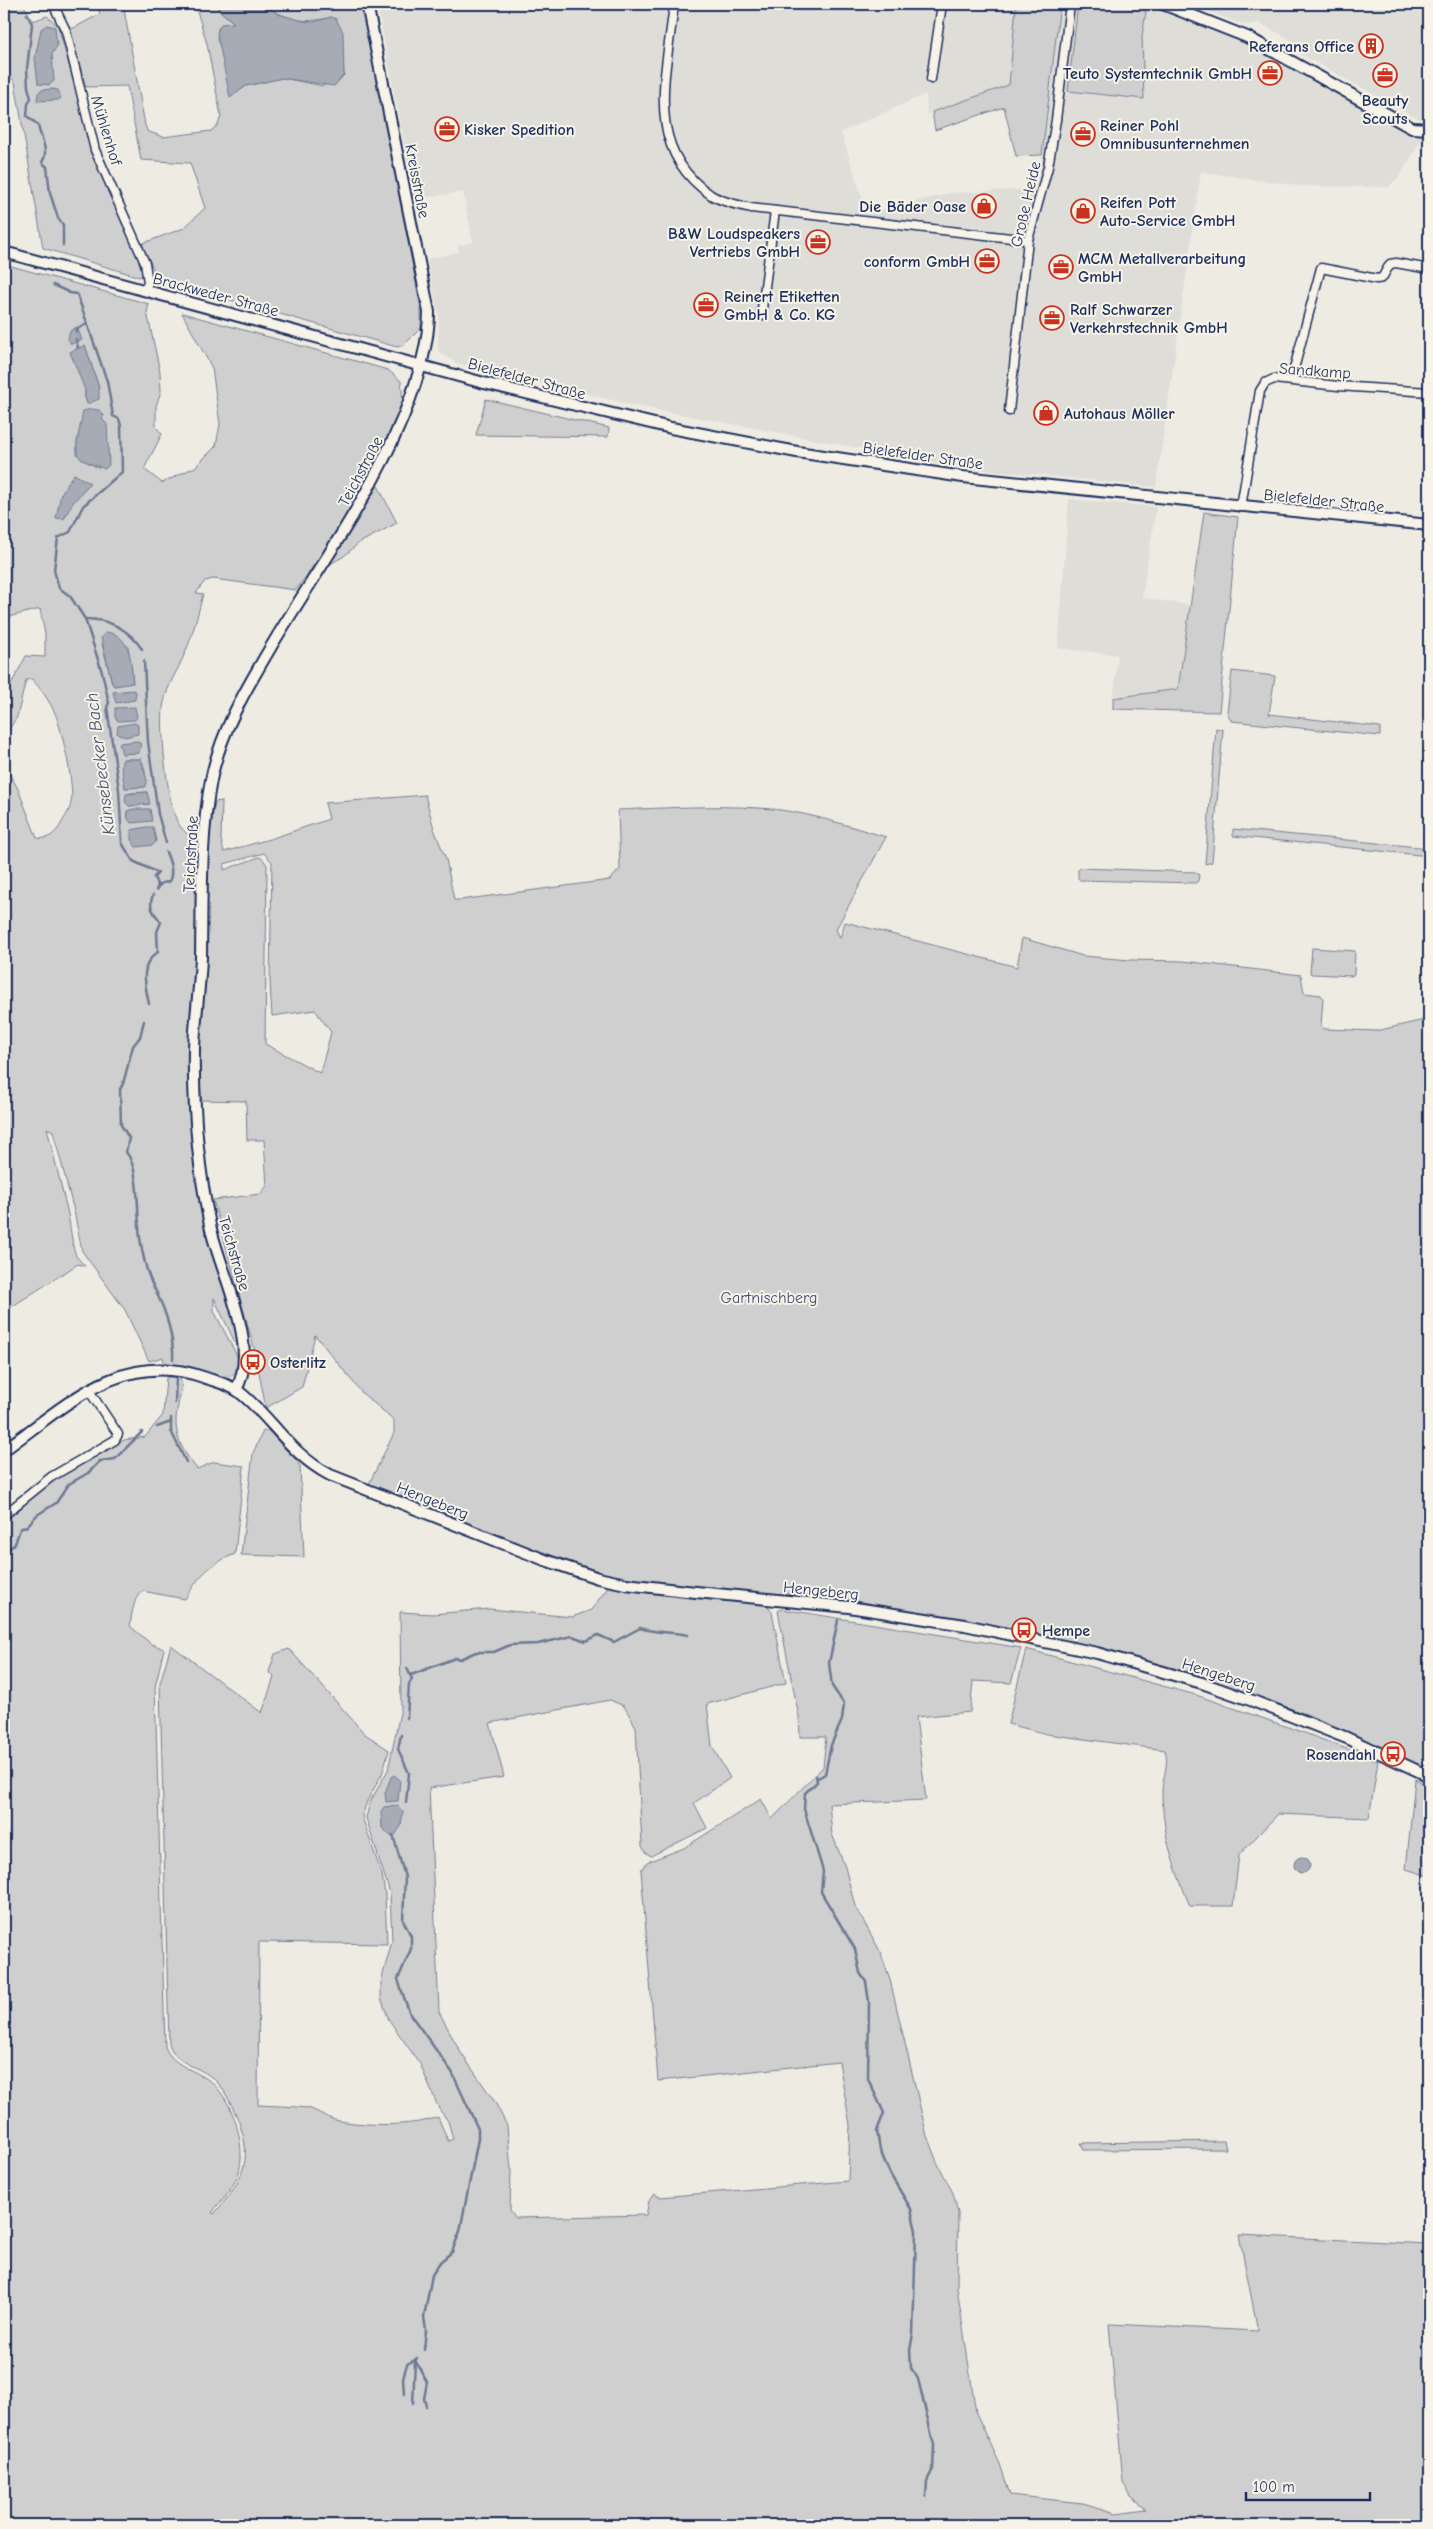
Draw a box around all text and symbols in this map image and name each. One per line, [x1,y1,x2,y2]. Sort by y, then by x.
building icon: Referans Office [1358,33,1384,59]
place label: Referans Office [1249,38,1354,56]
office icon: Teuto Systemtechnik GmbH [1257,60,1283,86]
office icon: Beauty Scouts [1372,62,1398,88]
place label: Teuto Systemtechnik GmbH [1063,65,1252,83]
place label: Beauty Scouts [1362,92,1409,128]
street label: Mühlenhof [87,93,126,169]
office icon: Kisker Spedition [434,116,460,142]
place label: Reiner Pohl Omnibusunternehmen [1100,117,1249,153]
place label: Kisker Spedition [464,121,575,139]
office icon: Reiner Pohl Omnibusunternehmen [1070,121,1096,147]
street label: Kreisstraße [401,143,433,220]
street label: Große Heide [1007,160,1045,249]
shop icon: Die Bäder Oase [971,193,997,219]
place label: Reifen Pott Auto-Service GmbH [1100,194,1235,230]
place label: Die Bäder Oase [859,198,966,216]
shop icon: Reifen Pott Auto-Service GmbH [1070,198,1096,224]
place label: B&W Loudspeakers Vertriebs GmbH [668,225,800,261]
office icon: B&W Loudspeakers Vertriebs GmbH [805,229,831,255]
office icon: conform GmbH [974,248,1000,274]
place label: MCM Metallverarbeitung GmbH [1078,250,1246,286]
place label: conform GmbH [864,253,970,271]
office icon: MCM Metallverarbeitung GmbH [1048,254,1074,280]
street label: Brackweder Straße [151,270,281,320]
place label: Reinert Etiketten GmbH & Co. KG [724,288,840,324]
office icon: Reinert Etiketten GmbH & Co. KG [693,292,719,318]
place label: Ralf Schwarzer Verkehrstechnik GmbH [1070,301,1228,337]
office icon: Ralf Schwarzer Verkehrstechnik GmbH [1039,305,1065,331]
street label: Bielefelder Straße [466,355,588,403]
street label: Sandkamp [1278,360,1351,382]
shop icon: Autohaus Möller [1033,400,1059,426]
place label: Autohaus Möller [1064,405,1175,423]
street label: Teichstraße [335,433,387,510]
street label: Bielefelder Straße [862,439,984,473]
street label: Bielefelder Straße [1263,486,1385,516]
water label: Künsebecker Bach [81,692,120,836]
street label: Teichstraße [180,815,202,893]
street label: Teichstraße [215,1214,253,1293]
park label: Gartnischberg [721,1289,817,1307]
bus stop icon: Osterlitz [240,1349,266,1375]
place label: Osterlitz [270,1354,326,1372]
street label: Hengeberg [394,1478,471,1523]
street label: Hengeberg [782,1578,860,1604]
bus stop icon: Hempe [1011,1617,1037,1643]
place label: Hempe [1042,1622,1090,1640]
street label: Hengeberg [1180,1655,1258,1695]
bus stop icon: Rosendahl [1380,1741,1406,1767]
place label: Rosendahl [1306,1746,1376,1764]
scale bar [1246,2469,1369,2501]
text: 100 m [1253,2478,1295,2496]

